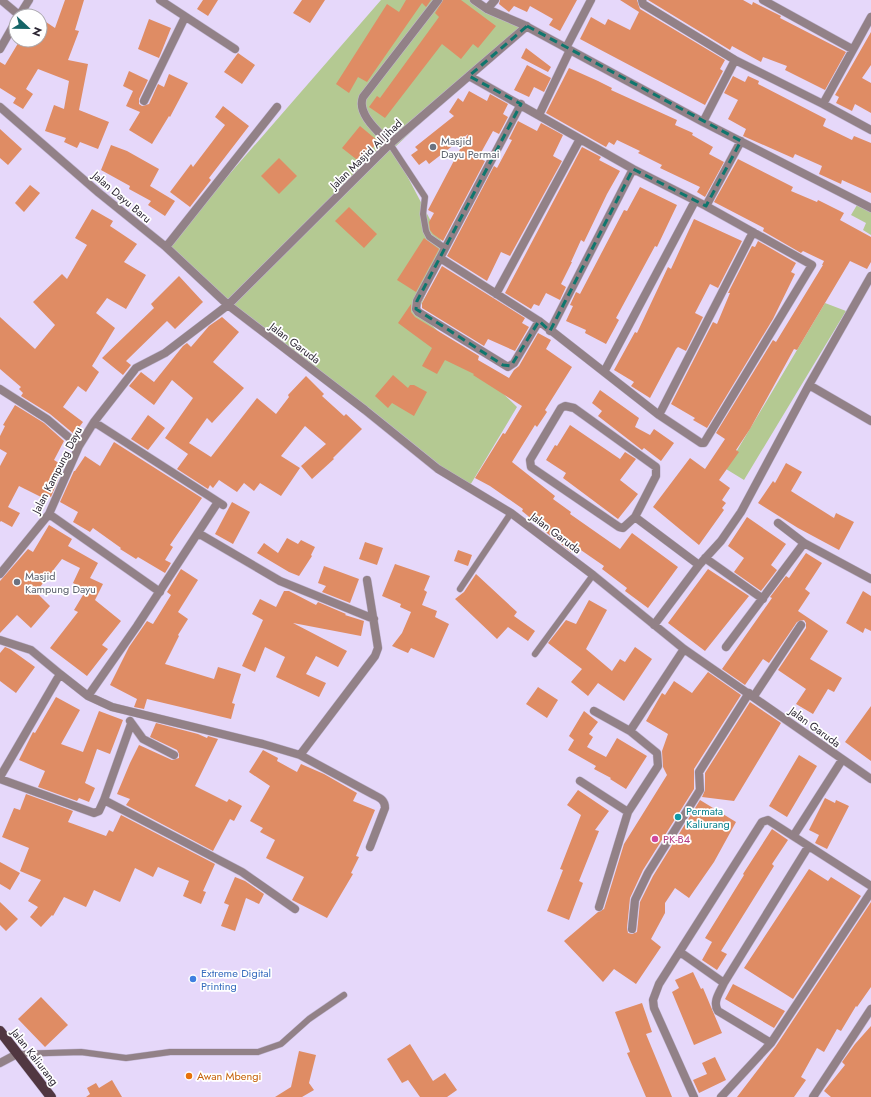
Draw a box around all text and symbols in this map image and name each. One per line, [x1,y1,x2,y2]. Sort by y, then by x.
north arrow [8,8,48,48]
text: N [28,25,46,39]
street label: Jalan Masjid Al Jihad [325,115,406,194]
place label: Masjid Dayu Permai [441,133,500,162]
marker: Masjid Dayu Permai [428,142,438,152]
street label: Jalan Dayu Baru [88,166,155,226]
street label: Jalan Garuda [265,317,324,367]
street label: Jalan Kampung Dayu [27,424,86,518]
street label: Jalan Garuda [526,507,585,557]
place label: Masjid Kampung Dayu [25,568,96,597]
marker: Masjid Kampung Dayu [12,577,22,587]
street label: Jalan Garuda [785,702,844,751]
place label: Permata Kaliurang [686,803,730,832]
marker: Permata Kaliurang [673,812,683,822]
place label: PK-B4 [663,831,691,847]
marker: PK-B4 [650,834,660,844]
place label: Extreme Digital Printing [201,965,271,994]
marker: Extreme Digital Printing [188,974,198,984]
street label: Jalan Kaliurang [6,1023,62,1089]
place label: Awan Mbengi [197,1068,261,1084]
marker: Awan Mbengi [184,1071,194,1081]

